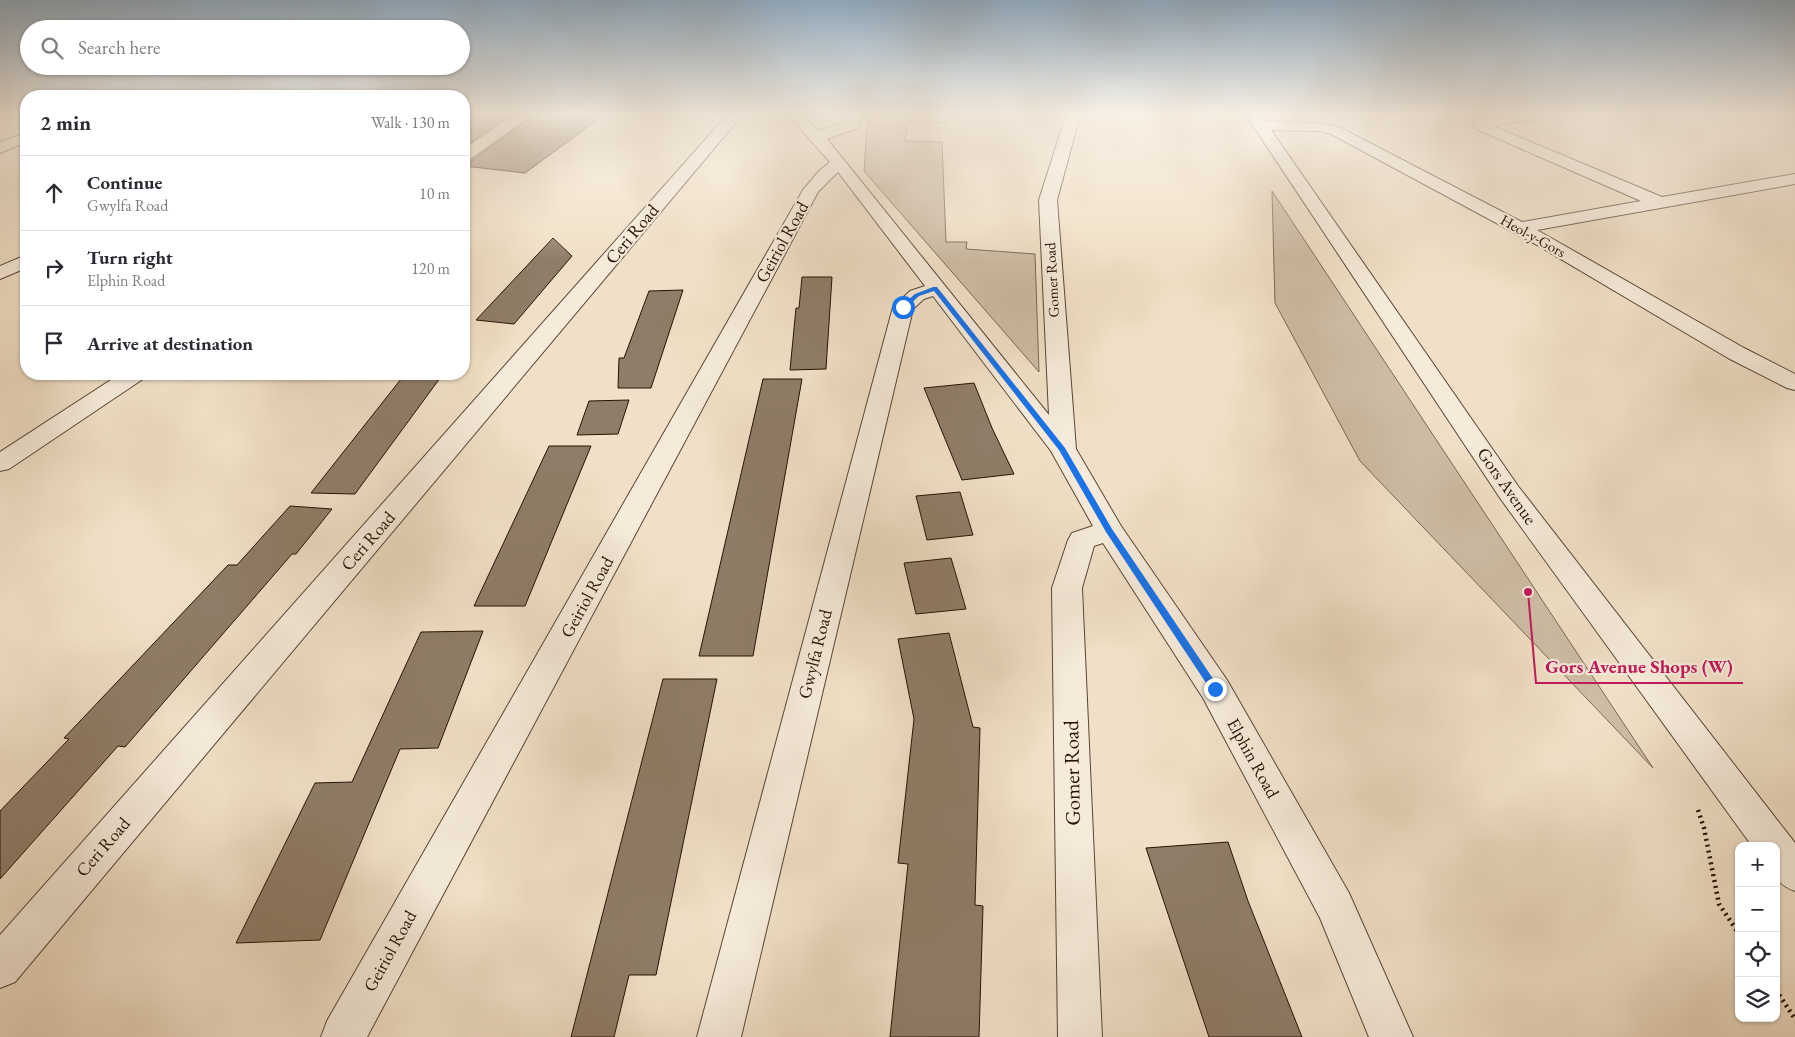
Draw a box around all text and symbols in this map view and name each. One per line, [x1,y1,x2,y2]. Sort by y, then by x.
search box [20,20,470,75]
icon: search [38,34,66,62]
text: Search here [78,35,160,60]
text: 2 min [40,109,91,136]
text: Walk · 130 m [371,112,450,133]
text: Continue [87,170,162,195]
icon: ahead [40,179,68,207]
text: 10 m [419,183,450,204]
text: Gwylfa Road [87,195,168,216]
street label: Geiriol Road [750,196,814,286]
street label: Ceri Road [600,198,664,268]
street label: Heol-y-Gors [1497,210,1569,261]
street label: Gomer Road [1040,242,1063,318]
text: Turn right [87,245,173,270]
icon: right [40,254,68,282]
text: 120 m [411,258,450,279]
text: Elphin Road [87,270,165,291]
route start [892,296,915,319]
icon: arrive [40,329,68,357]
text: Arrive at destination [87,331,253,356]
street label: Gors Avenue [1472,443,1542,529]
street label: Ceri Road [335,505,400,575]
street label: Geiriol Road [555,551,619,641]
street label: Gwylfa Road [792,606,837,701]
callout: Gors Avenue Shops (W) [1536,649,1743,683]
text: Gors Avenue Shops (W) [1545,654,1733,679]
route end [1204,678,1227,701]
street label: Elphin Road [1222,714,1285,803]
street label: Gomer Road [1057,720,1086,826]
street label: Ceri Road [70,811,135,881]
map controls [1735,842,1780,1022]
button: + [1735,842,1780,887]
button: − [1735,887,1780,932]
street label: Geiriol Road [358,905,422,995]
button: locate [1735,932,1780,977]
button: layers [1735,977,1780,1022]

